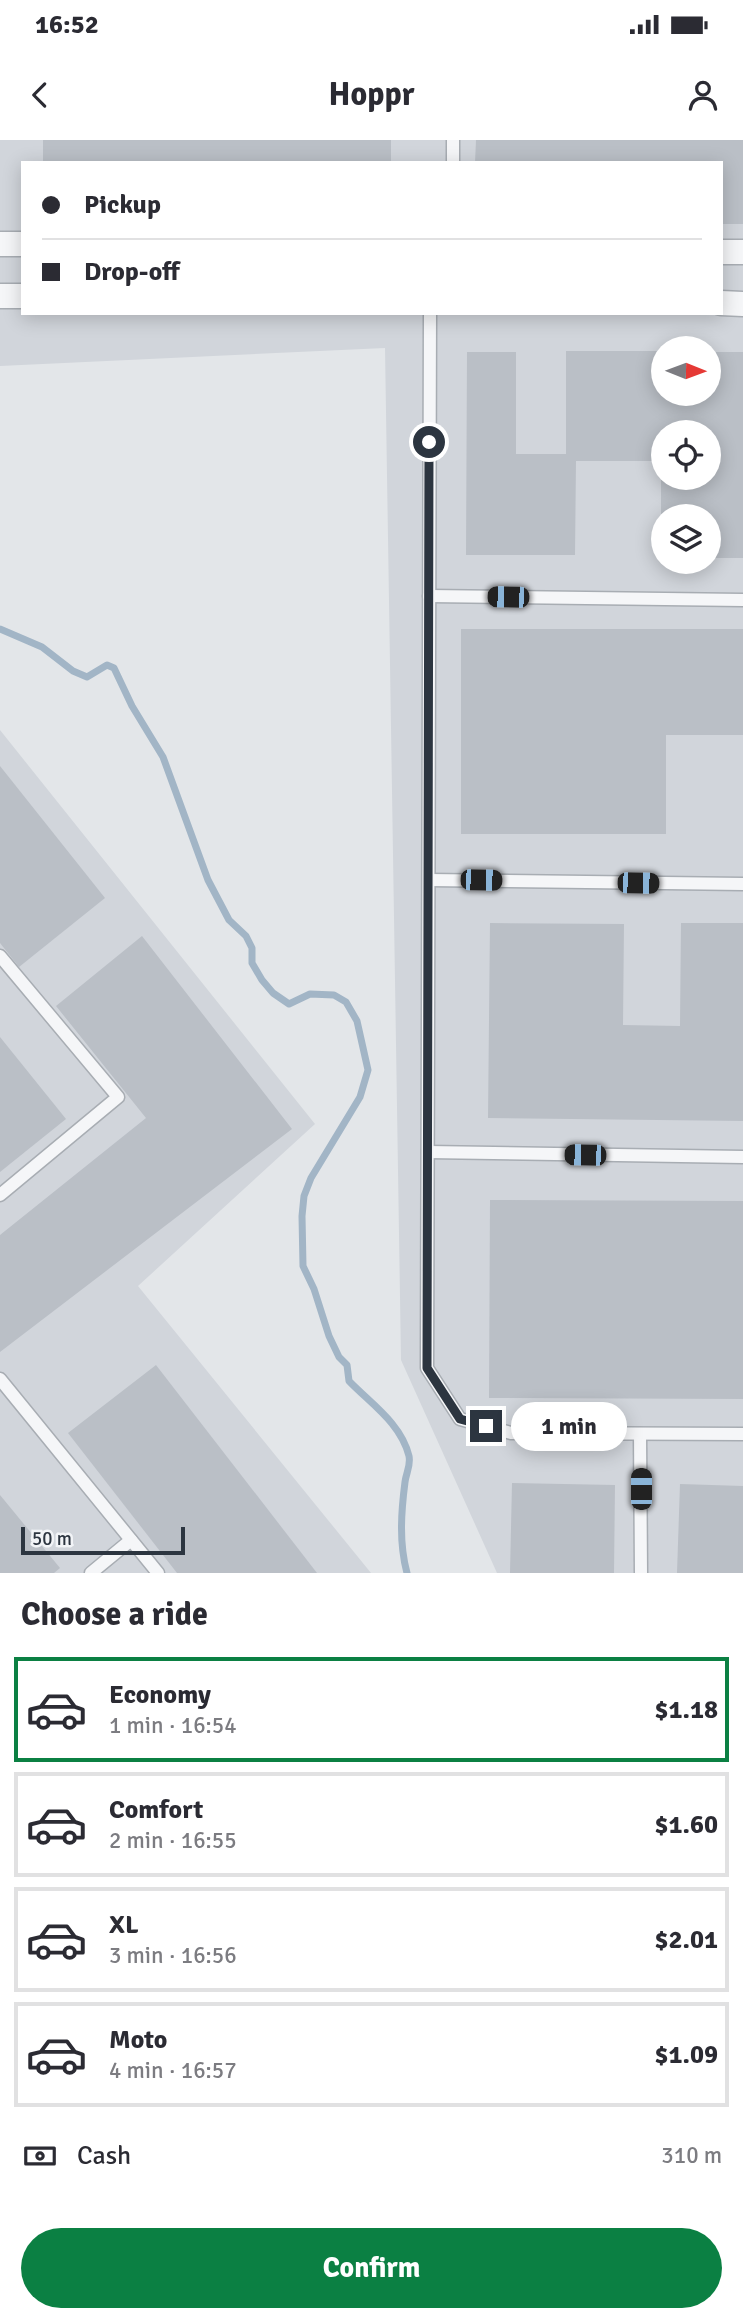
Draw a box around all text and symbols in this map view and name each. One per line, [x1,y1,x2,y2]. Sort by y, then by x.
text: 16:52 [35,9,99,41]
text: Hoppr [329,75,414,114]
icon: back [21,76,59,114]
icon: person [684,76,722,114]
text: Pickup [84,189,161,221]
text: Drop-off [84,256,180,288]
north arrow [651,336,721,406]
map controls [651,336,721,574]
button: locate [651,420,721,490]
route start [413,426,445,458]
button: layers [651,504,721,574]
car [487,586,530,608]
car [460,869,503,891]
car [617,872,660,894]
car [564,1144,607,1166]
callout: 1 min [510,1402,626,1450]
route end [470,1410,502,1442]
text: 1 min [541,1412,597,1441]
car [631,1468,652,1510]
scale bar [21,1524,186,1556]
text: 50 m [32,1527,72,1551]
text: Choose a ride [21,1595,208,1634]
icon: car [25,1678,88,1741]
text: Economy [109,1679,211,1711]
text: $1.18 [654,1694,718,1726]
text: 1 min · 16:54 [109,1711,237,1740]
icon: car [25,1793,88,1856]
text: Comfort [109,1794,203,1826]
text: $1.60 [654,1809,718,1841]
text: 2 min · 16:55 [109,1826,237,1855]
icon: car [25,1908,88,1971]
text: XL [109,1909,139,1941]
text: $2.01 [654,1924,718,1956]
text: 3 min · 16:56 [109,1941,237,1970]
icon: car [25,2023,88,2086]
text: Moto [109,2024,167,2056]
text: $1.09 [654,2039,718,2071]
text: 4 min · 16:57 [109,2056,237,2085]
icon: cash [21,2137,59,2175]
text: Cash [77,2140,131,2172]
text: 310 m [661,2141,722,2170]
button: Confirm [21,2228,722,2308]

